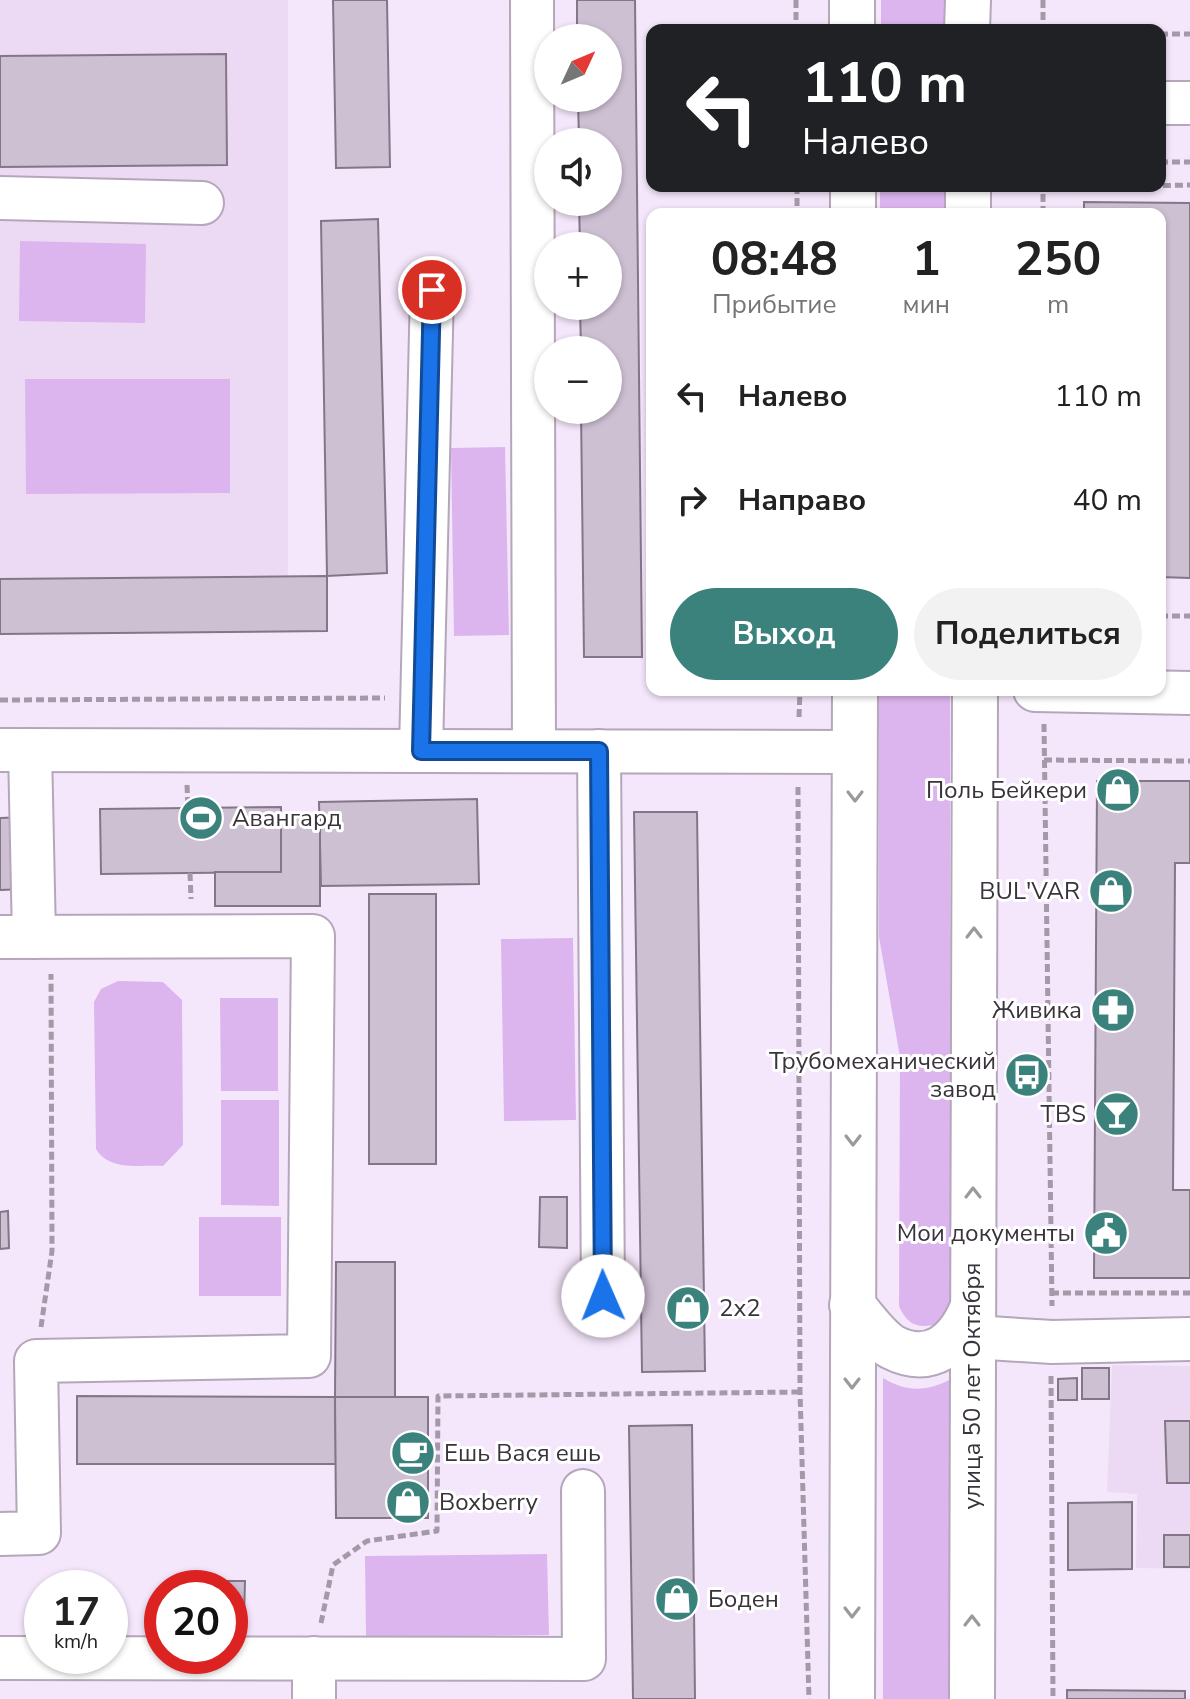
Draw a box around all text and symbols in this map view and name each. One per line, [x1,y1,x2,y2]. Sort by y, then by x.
north arrow [534,24,622,112]
map controls [534,24,622,424]
text: 110 m [802,45,967,122]
icon: left [670,56,774,160]
text: Налево [802,118,929,167]
button: sound [534,128,622,216]
text: 08:48 [711,226,838,292]
text: 1 [912,226,941,292]
text: 250 [1015,226,1101,292]
button: + [534,232,622,320]
pin [398,256,466,324]
icon: arrive [410,268,454,312]
text: Прибытие [712,287,837,322]
text: мин [903,287,950,322]
text: m [1047,287,1069,322]
button: − [534,336,622,424]
icon: left [670,374,714,418]
text: Налево [738,376,847,417]
text: 110 m [1055,376,1142,417]
icon: right [670,478,714,522]
text: Направо [738,480,866,521]
text: 40 m [1073,480,1142,521]
button: Выход [670,588,898,680]
button: Поделиться [914,588,1142,680]
shop icon: Поль Бейкери [1094,766,1142,814]
place label: Поль Бейкери [926,774,1087,806]
one-way arrow [846,790,864,803]
sports icon: Авангард [177,794,225,842]
place label: Авангард [232,802,341,834]
shop icon: BUL'VAR [1087,867,1135,915]
place label: BUL'VAR [979,875,1080,907]
one-way arrow [965,926,983,939]
pharmacy icon: Живика [1089,986,1137,1034]
place label: Живика [992,994,1082,1026]
place label: Трубомеханический завод [769,1045,996,1105]
bus stop icon: Трубомеханический завод [1003,1051,1051,1099]
bar icon: TBS [1093,1090,1141,1138]
place label: TBS [1041,1098,1086,1130]
one-way arrow [844,1134,862,1147]
one-way arrow [964,1186,982,1199]
public building icon: Мои документы [1082,1209,1130,1257]
place label: Мои документы [897,1217,1075,1249]
position arrow [561,1254,645,1338]
street label: улица 50 лет Октября [956,1262,988,1510]
shop icon: 2х2 [664,1284,712,1332]
place label: 2х2 [719,1292,761,1324]
one-way arrow [843,1377,861,1390]
cafe icon: Ешь Вася ешь [389,1429,437,1477]
place label: Ешь Вася ешь [444,1437,601,1469]
shop icon: Boxberry [384,1478,432,1526]
place label: Boxberry [439,1486,539,1518]
speed limit sign: 20 [144,1570,248,1674]
shop icon: Боден [653,1575,701,1623]
place label: Боден [708,1583,779,1615]
text: 17 [52,1585,100,1639]
one-way arrow [843,1606,861,1619]
one-way arrow [963,1614,981,1627]
text: km/h [54,1628,98,1655]

